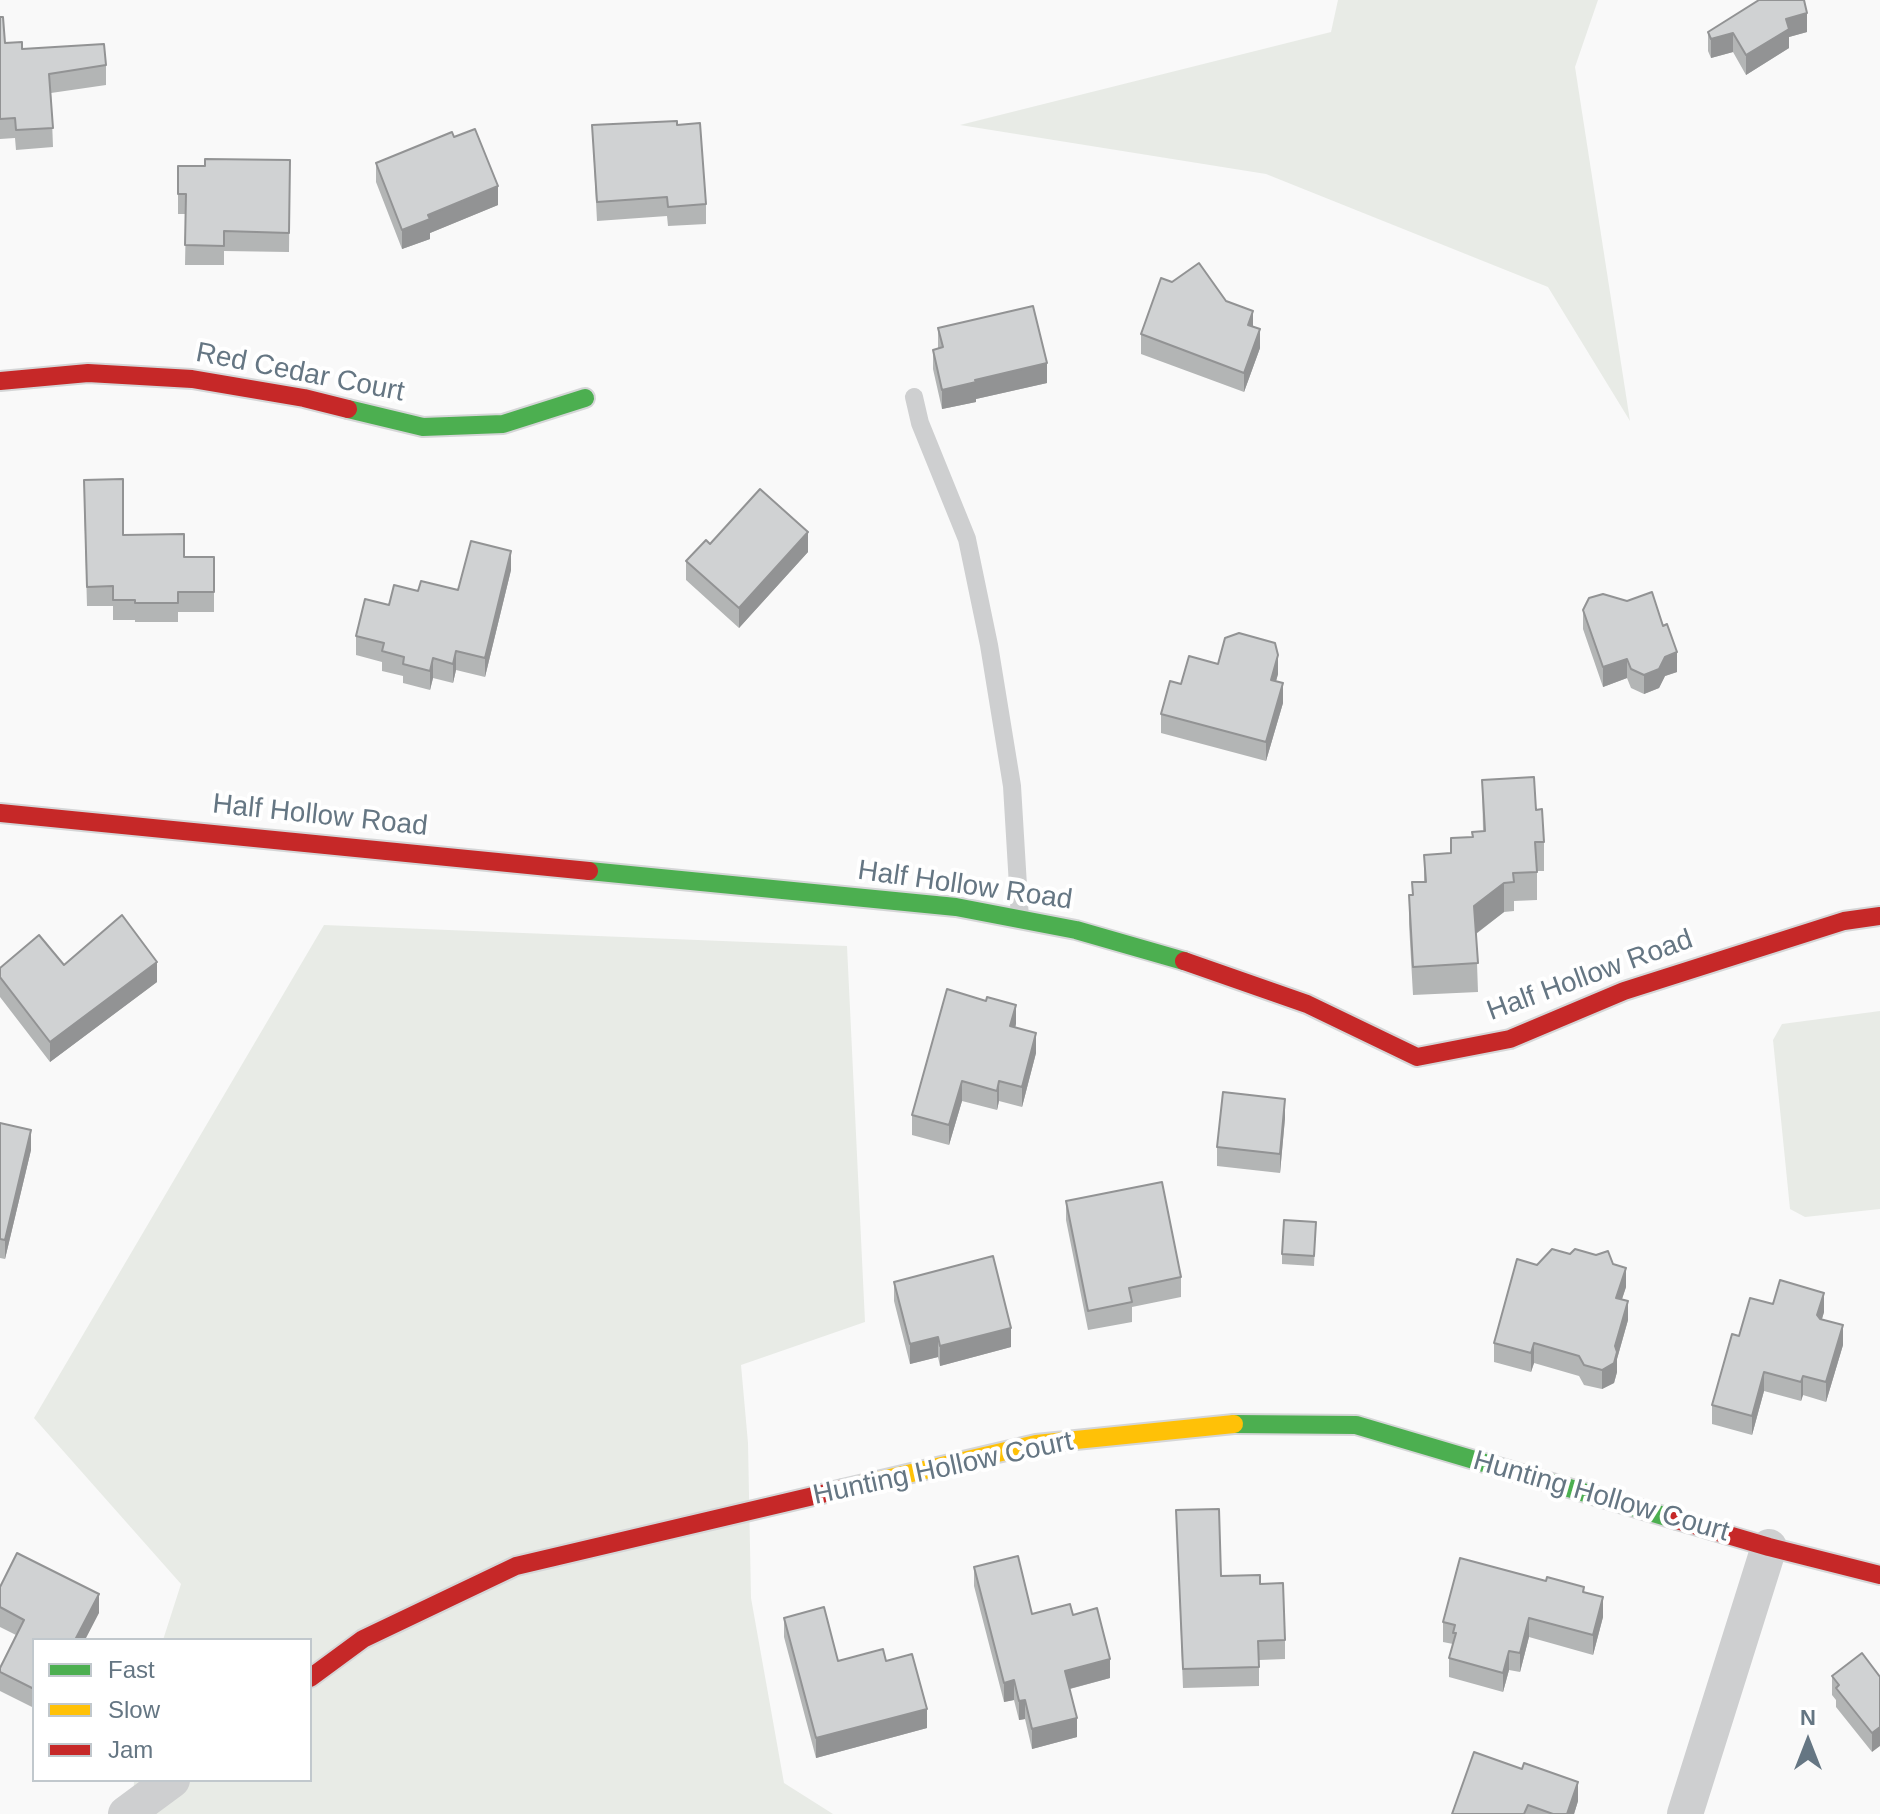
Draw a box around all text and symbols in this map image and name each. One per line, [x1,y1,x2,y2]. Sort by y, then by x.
street label: Red Cedar Court [193,336,407,410]
street label: Half Hollow Road [211,788,429,844]
street label: Half Hollow Road [856,854,1074,918]
street label: Half Hollow Road [1483,923,1697,1029]
street label: Hunting Hollow Court [810,1425,1076,1513]
street label: Hunting Hollow Court [1469,1444,1733,1550]
legend [32,1638,312,1782]
text: Fast [108,1656,155,1683]
text: Slow [108,1696,160,1723]
north arrow [1768,1702,1848,1782]
text: N [1800,1705,1816,1730]
text: Jam [108,1736,153,1763]

